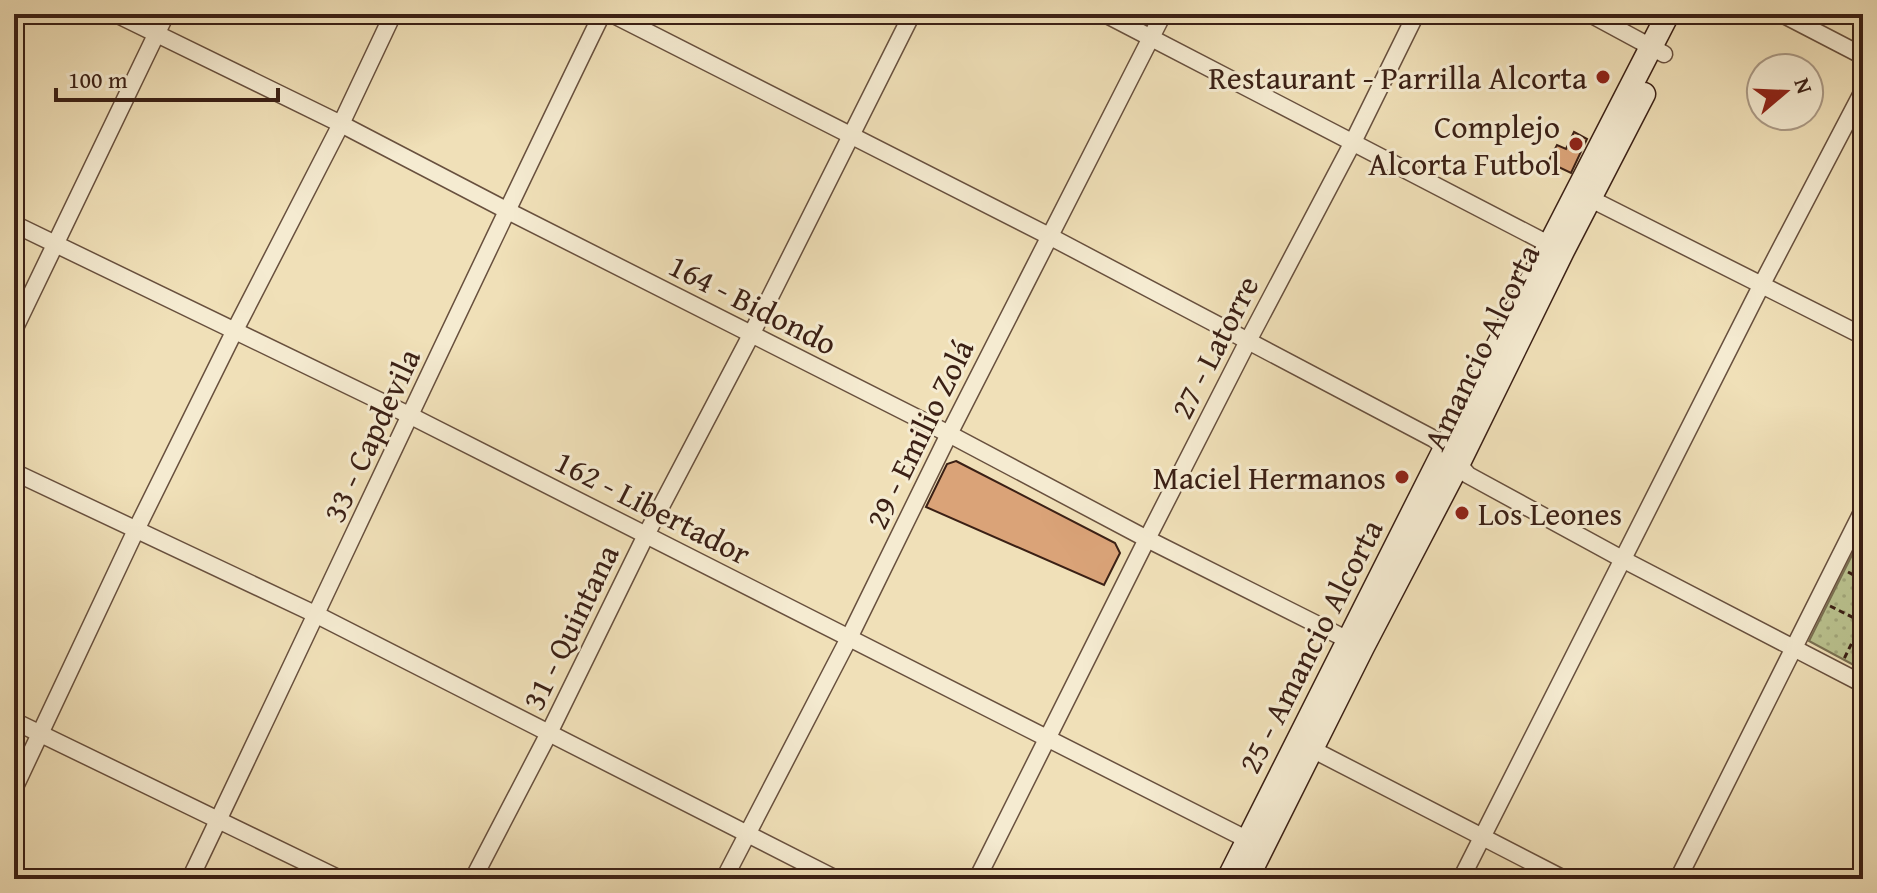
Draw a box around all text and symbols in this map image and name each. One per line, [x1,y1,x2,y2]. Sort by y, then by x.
scale bar [56,52,278,102]
north arrow [1745,52,1825,132]
place label: Restaurant - Parrilla Alcorta [1208,54,1587,101]
text: 100 m [68,62,128,97]
marker: Restaurant - Parrilla Alcorta [1594,68,1612,86]
text: N [1786,73,1822,98]
place label: Complejo Alcorta Futbol [1368,103,1560,187]
marker: Complejo Alcorta Futbol [1567,135,1585,153]
street label: Amancio Alcorta [1411,236,1551,458]
street label: 164 - Bidondo [661,241,845,367]
street label: 27 - Latorre [1158,267,1270,427]
street label: 29 - Emilio Zolá [853,331,985,537]
street label: 33 - Capdevila [310,340,432,530]
street label: 162 - Libertador [547,438,759,576]
place label: Maciel Hermanos [1153,454,1386,501]
marker: Maciel Hermanos [1393,468,1411,486]
place label: Los Leones [1478,490,1622,537]
marker: Los Leones [1453,504,1471,522]
street label: 25 - Amancio Alcorta [1226,511,1394,781]
street label: 31 - Quintana [510,536,630,718]

